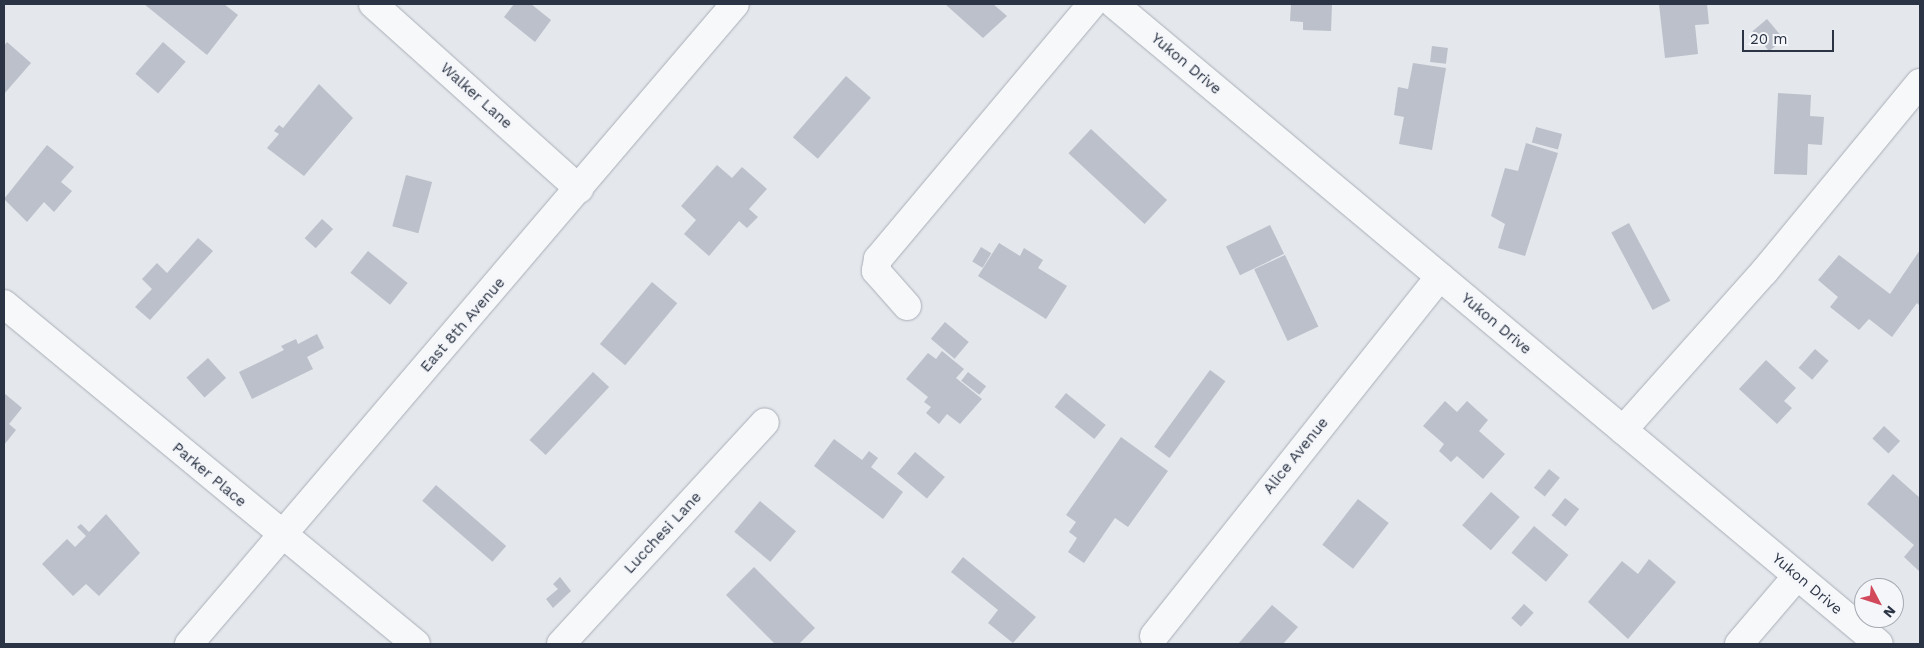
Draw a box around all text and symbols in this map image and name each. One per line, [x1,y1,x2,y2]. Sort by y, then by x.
scale bar [1744,20,1836,52]
street label: Yukon Drive [1147,29,1225,99]
text: 20 m [1750,30,1788,48]
street label: Walker Lane [436,59,516,133]
street label: East 8th Avenue [417,274,509,376]
street label: Yukon Drive [1457,289,1535,359]
street label: Alice Avenue [1260,414,1332,498]
street label: Parker Place [168,439,250,511]
street label: Lucchesi Lane [621,488,705,578]
street label: Yukon Drive [1768,549,1846,619]
north arrow [1854,578,1904,628]
text: N [1880,603,1899,621]

